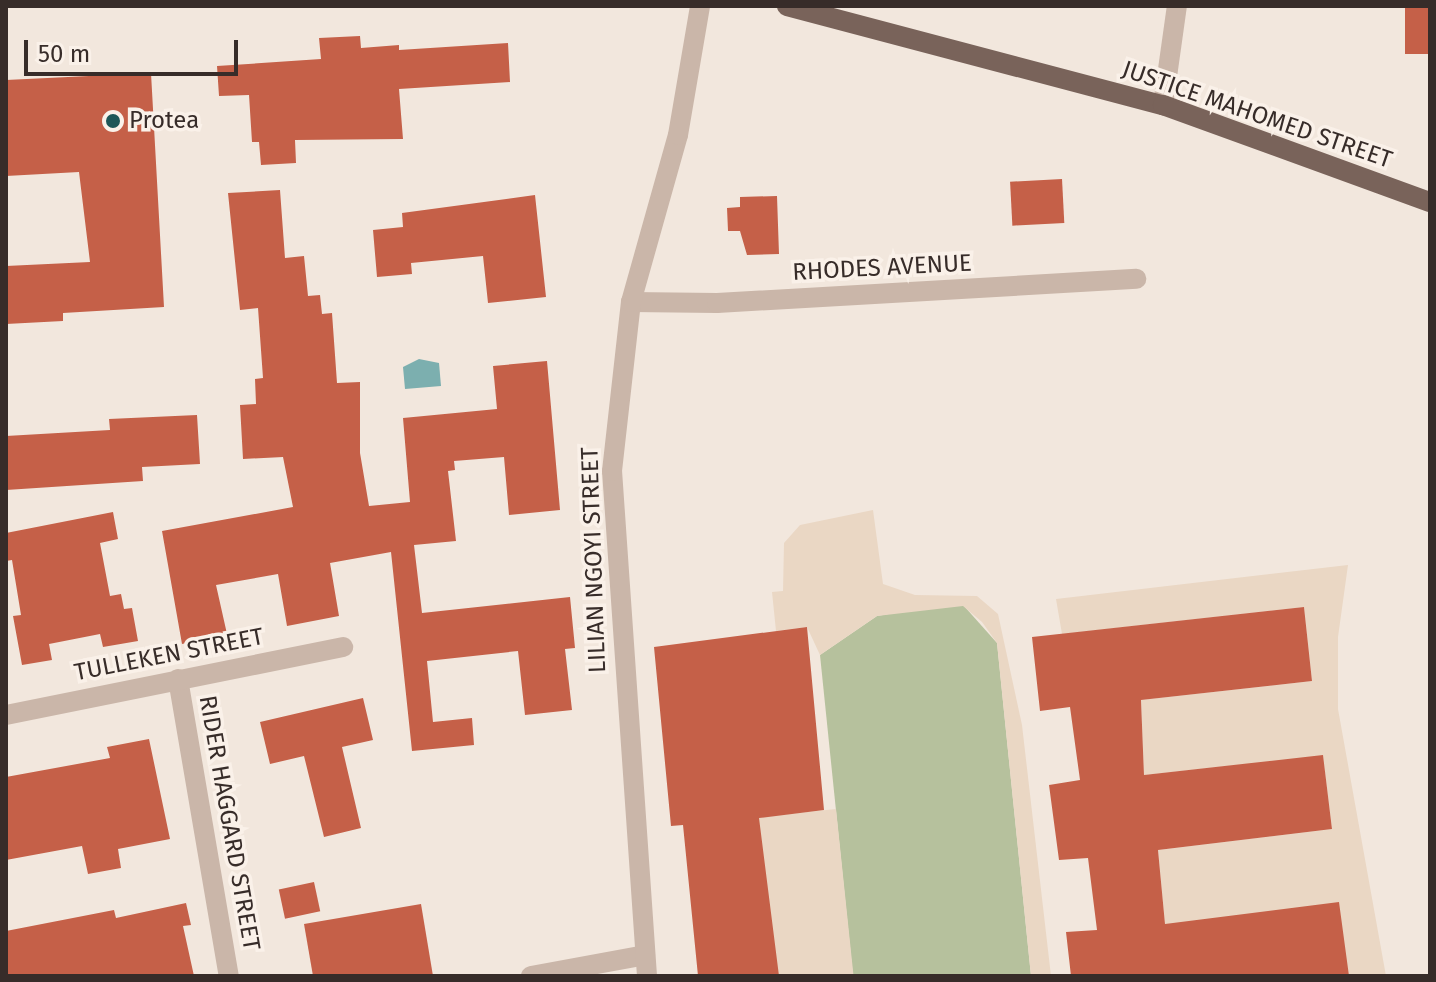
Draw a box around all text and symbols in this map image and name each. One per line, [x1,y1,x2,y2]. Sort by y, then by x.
scale bar [28,24,242,74]
text: 50 m [38,40,90,68]
street label: JUSTICE MAHOMED STREET [1118,55,1396,175]
place label: Protea [129,107,199,135]
marker: Protea [104,112,122,130]
street label: RHODES AVENUE [792,249,972,287]
street label: LILIAN NGOYI STREET [576,446,612,674]
street label: TULLEKEN STREET [72,623,266,687]
street label: RIDER HAGGARD STREET [192,693,266,953]

